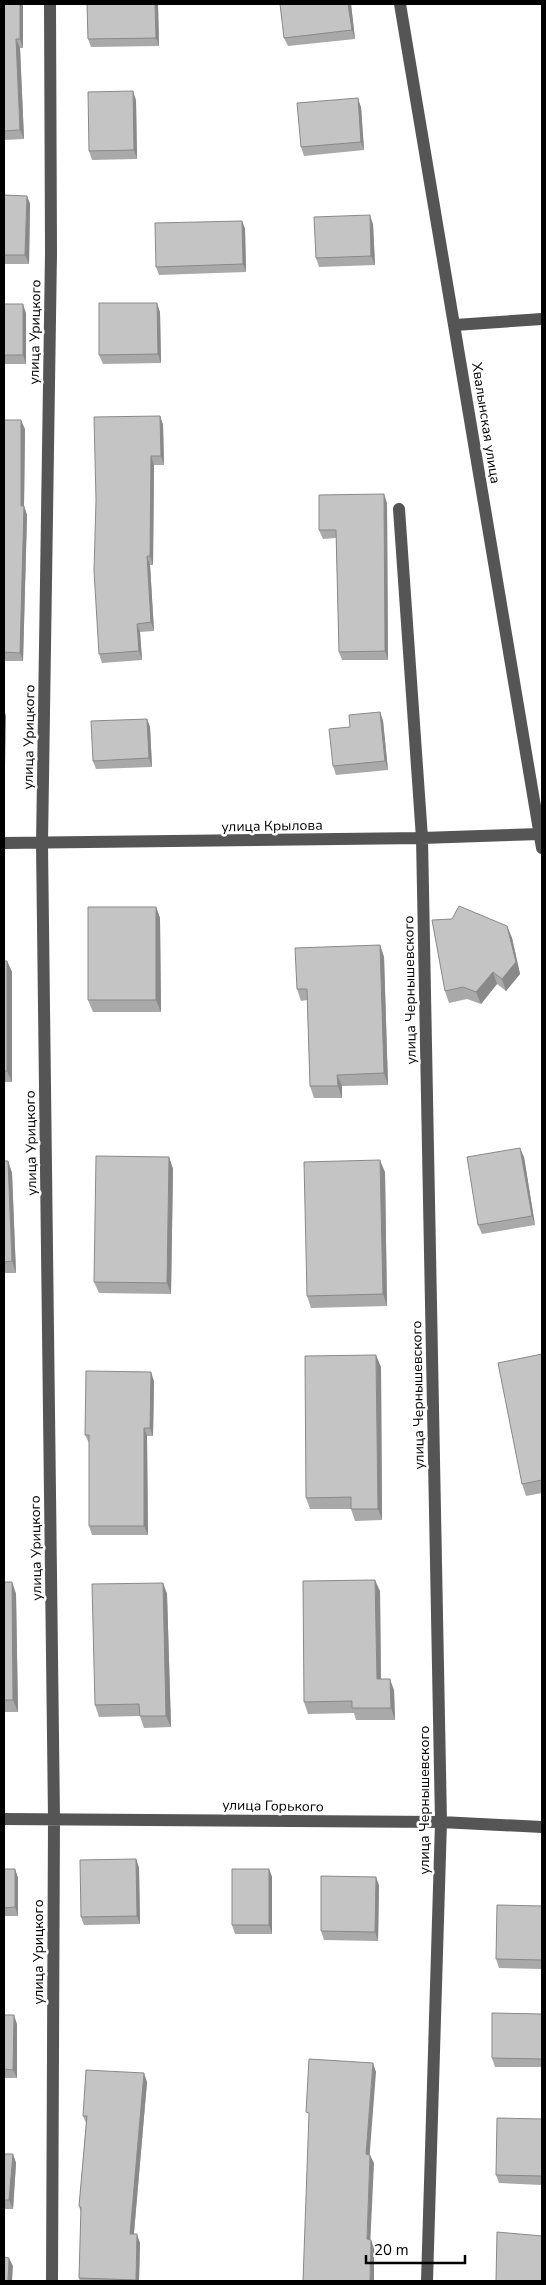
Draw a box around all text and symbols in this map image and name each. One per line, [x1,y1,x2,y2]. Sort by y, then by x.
street label: улица Урицкого [25,279,45,385]
street label: Хвалынская улица [467,361,505,485]
street label: улица Урицкого [19,684,39,790]
street label: улица Крылова [221,816,323,836]
street label: улица Чернышевского [399,915,421,1065]
street label: улица Урицкого [21,1090,41,1196]
street label: улица Чернышевского [407,1320,429,1470]
street label: улица Урицкого [26,1495,46,1601]
street label: улица Чернышевского [415,1726,434,1874]
street label: улица Горького [222,1796,324,1816]
street label: улица Урицкого [29,1899,48,2005]
scale bar [366,2232,465,2264]
text: 20 m [374,2240,409,2260]

